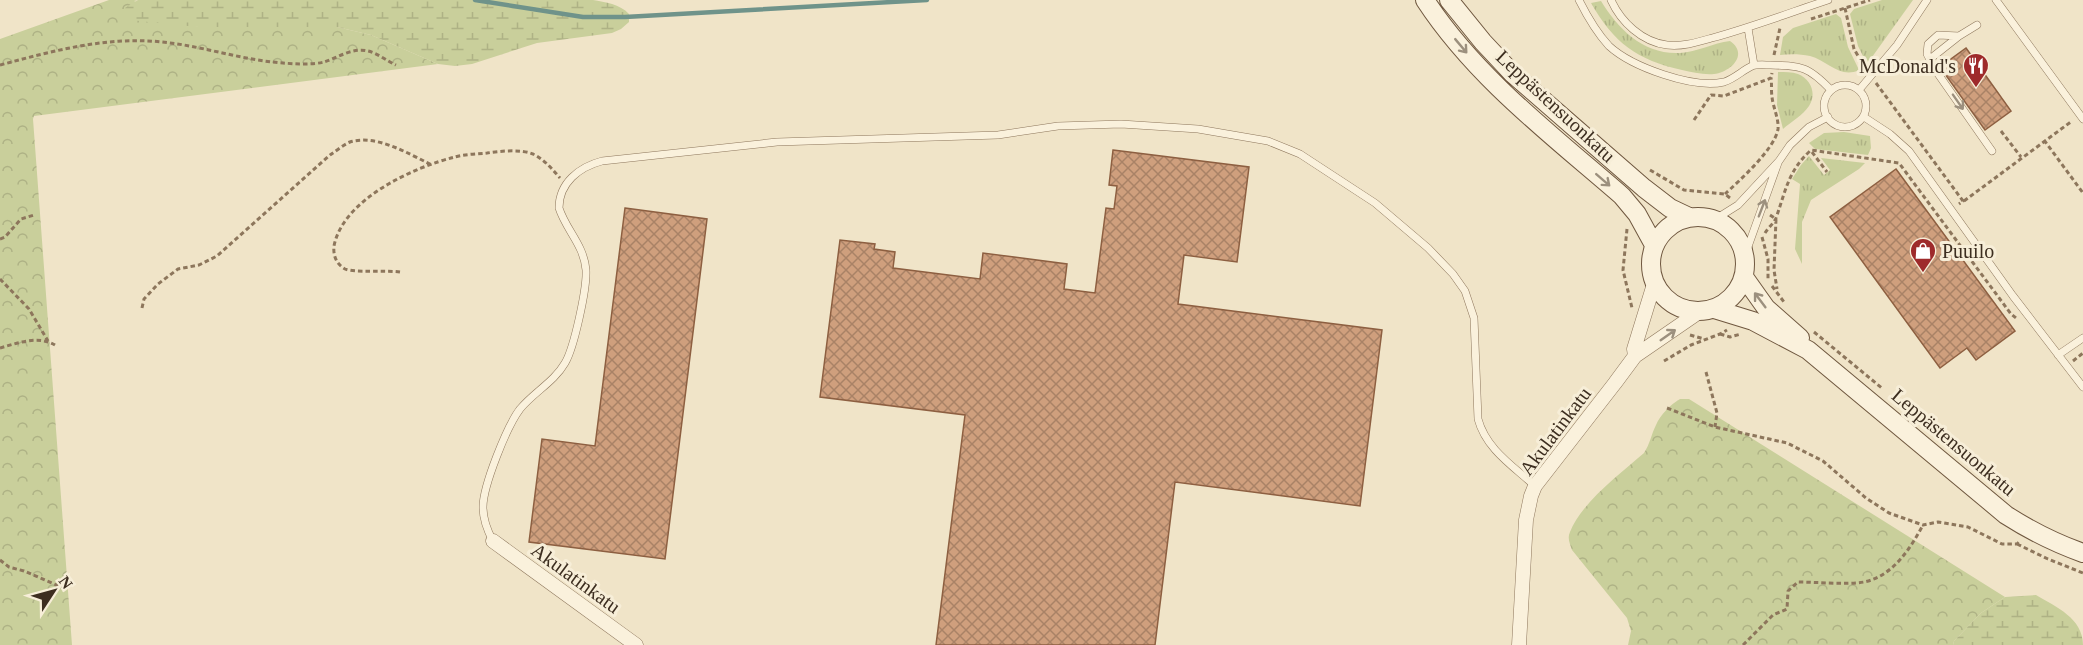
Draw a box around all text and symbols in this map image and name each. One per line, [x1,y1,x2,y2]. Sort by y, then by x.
one-way arrow [1454,38,1468,53]
street label: Leppästensuonkatu [1491,45,1620,167]
restaurant icon: McDonald's [1961,51,1991,89]
place label: McDonald's [1859,55,1956,77]
one-way arrow [1952,93,1964,109]
one-way arrow [1595,173,1610,187]
one-way arrow [1758,199,1769,218]
shop icon: Puuilo [1908,236,1938,274]
place label: Puuilo [1942,240,1994,262]
one-way arrow [1754,292,1767,308]
one-way arrow [1659,329,1675,341]
street label: Akulatinkatu [1515,383,1595,479]
street label: Leppästensuonkatu [1887,384,2020,501]
street label: Akulatinkatu [527,538,625,618]
north arrow [24,561,84,621]
text: N [55,573,76,593]

